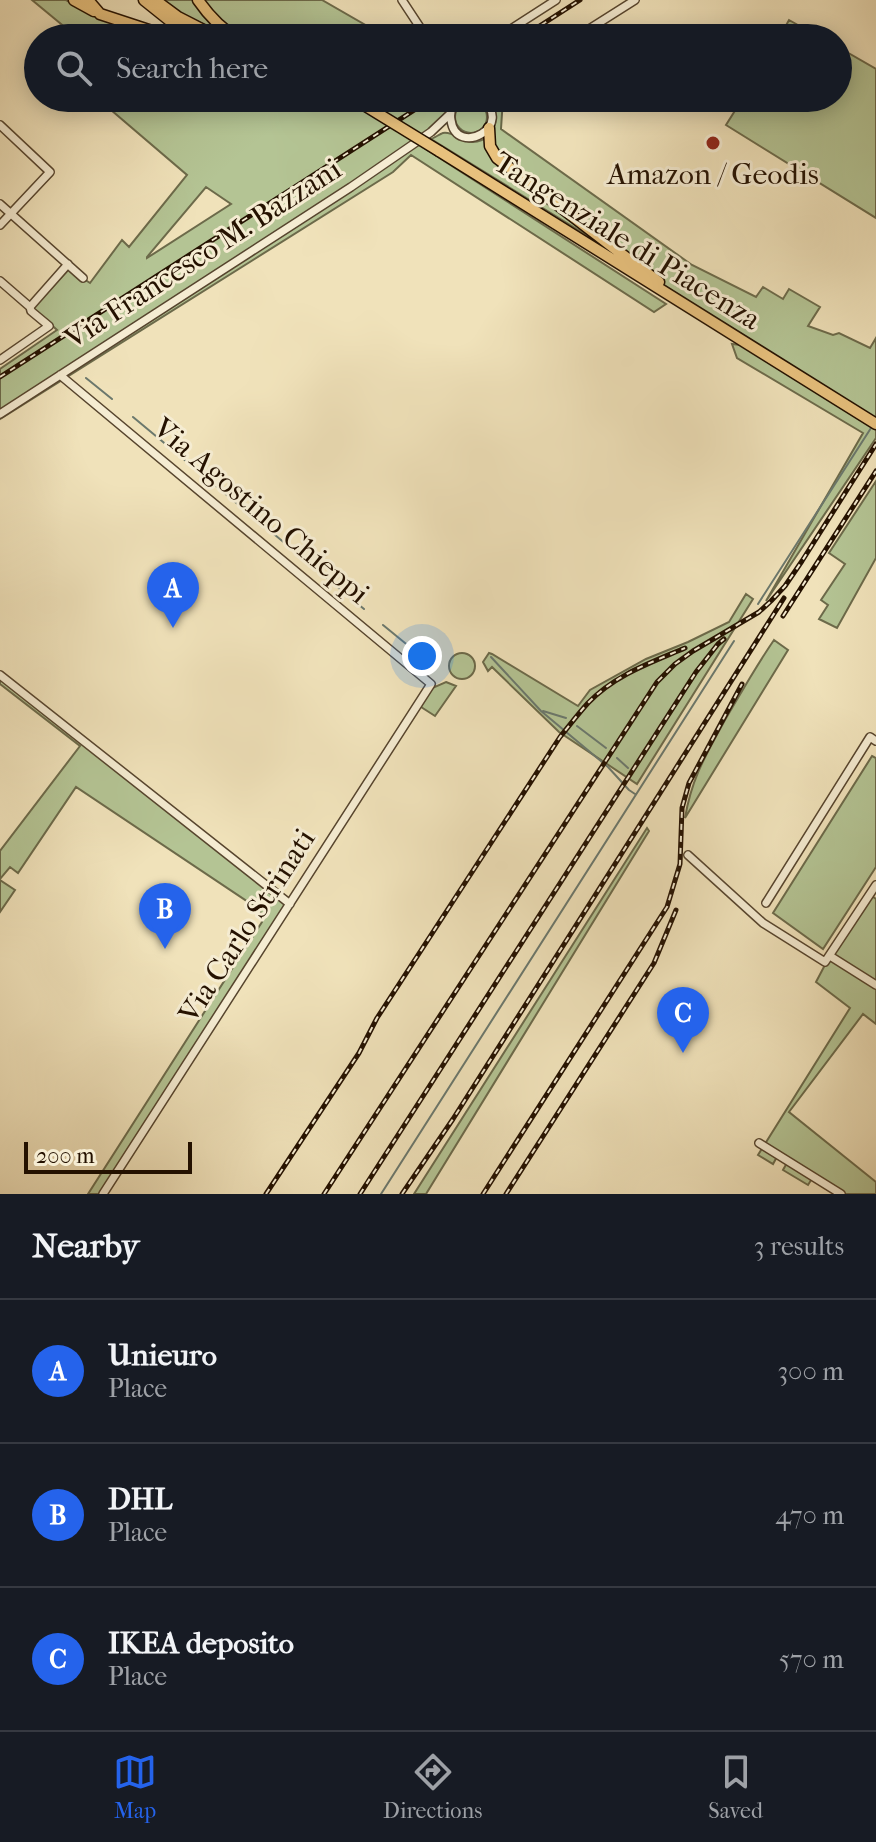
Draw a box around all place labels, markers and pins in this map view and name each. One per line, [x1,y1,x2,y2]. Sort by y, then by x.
marker: Amazon / Geodis [704,134,722,152]
place label: Amazon / Geodis [606,157,819,192]
pin: A [147,562,199,628]
pin: B [139,883,191,949]
pin: C [657,987,709,1053]

